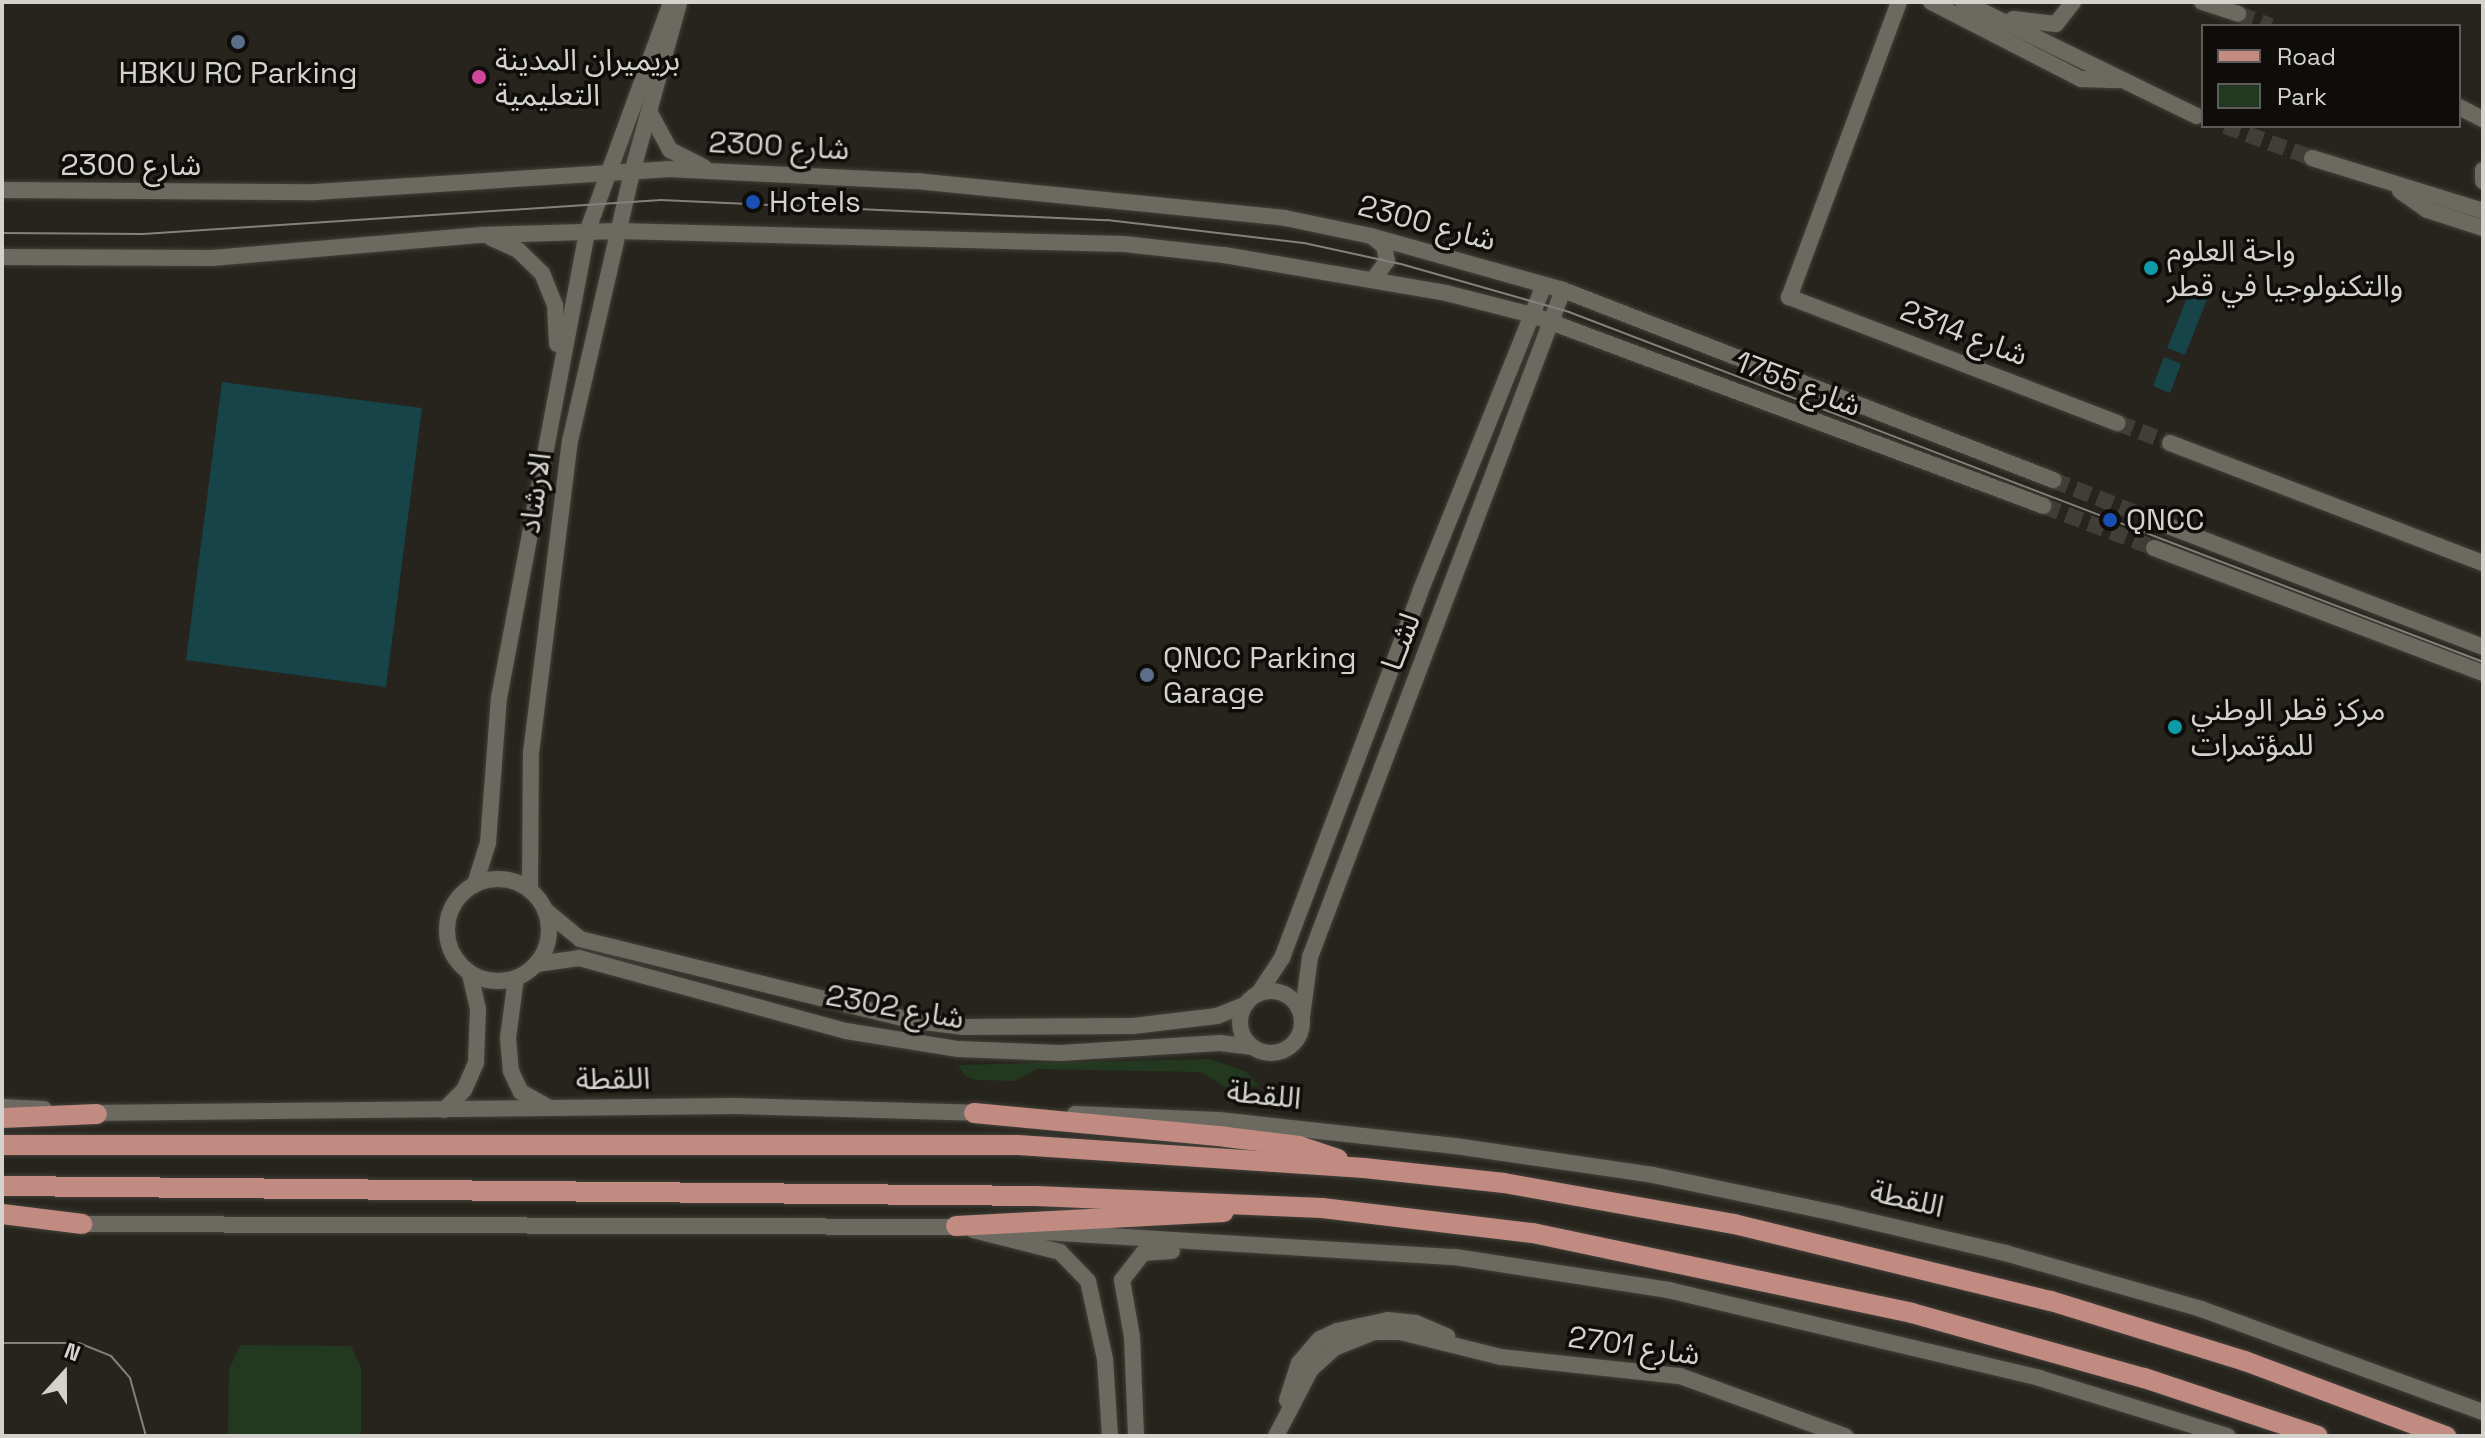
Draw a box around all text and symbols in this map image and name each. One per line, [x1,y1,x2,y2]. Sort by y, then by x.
legend [2201,24,2461,128]
marker: HBKU RC Parking [229,33,247,51]
text: Road [2277,41,2336,72]
place label: بريميران المدينة التعليمية [495,42,680,112]
place label: HBKU RC Parking [119,55,357,91]
marker: بريميران المدينة التعليمية [470,68,488,86]
text: Park [2277,81,2327,112]
street label: شارع 2300 [708,124,850,168]
street label: شارع 2300 [61,147,201,183]
place label: Hotels [769,184,861,220]
street label: شارع 2300 [1354,187,1500,259]
marker: Hotels [744,193,762,211]
place label: واحة العلوم والتكنولوجيا في قطر [2167,233,2403,304]
marker: واحة العلوم والتكنولوجيا في قطر [2142,259,2160,277]
street label: شارع 2314 [1895,292,2033,374]
street label: شارع 1755 [1730,344,1866,424]
street label: الارشاد [512,450,558,536]
place label: QNCC [2126,502,2205,538]
marker: QNCC [2101,511,2119,529]
street label: لشــا [1374,608,1428,676]
place label: QNCC Parking Garage [1163,640,1357,710]
marker: QNCC Parking Garage [1138,666,1156,684]
place label: مركز قطر الوطني للمؤتمرات [2191,692,2385,762]
marker: مركز قطر الوطني للمؤتمرات [2166,718,2184,736]
street label: شارع 2302 [823,977,967,1037]
street label: اللقطة [575,1060,651,1098]
street label: اللقطة [1225,1073,1303,1117]
street label: اللقطة [1867,1173,1947,1225]
street label: شارع 2701 [1566,1319,1702,1373]
north arrow [24,1334,104,1414]
text: N [61,1336,85,1367]

